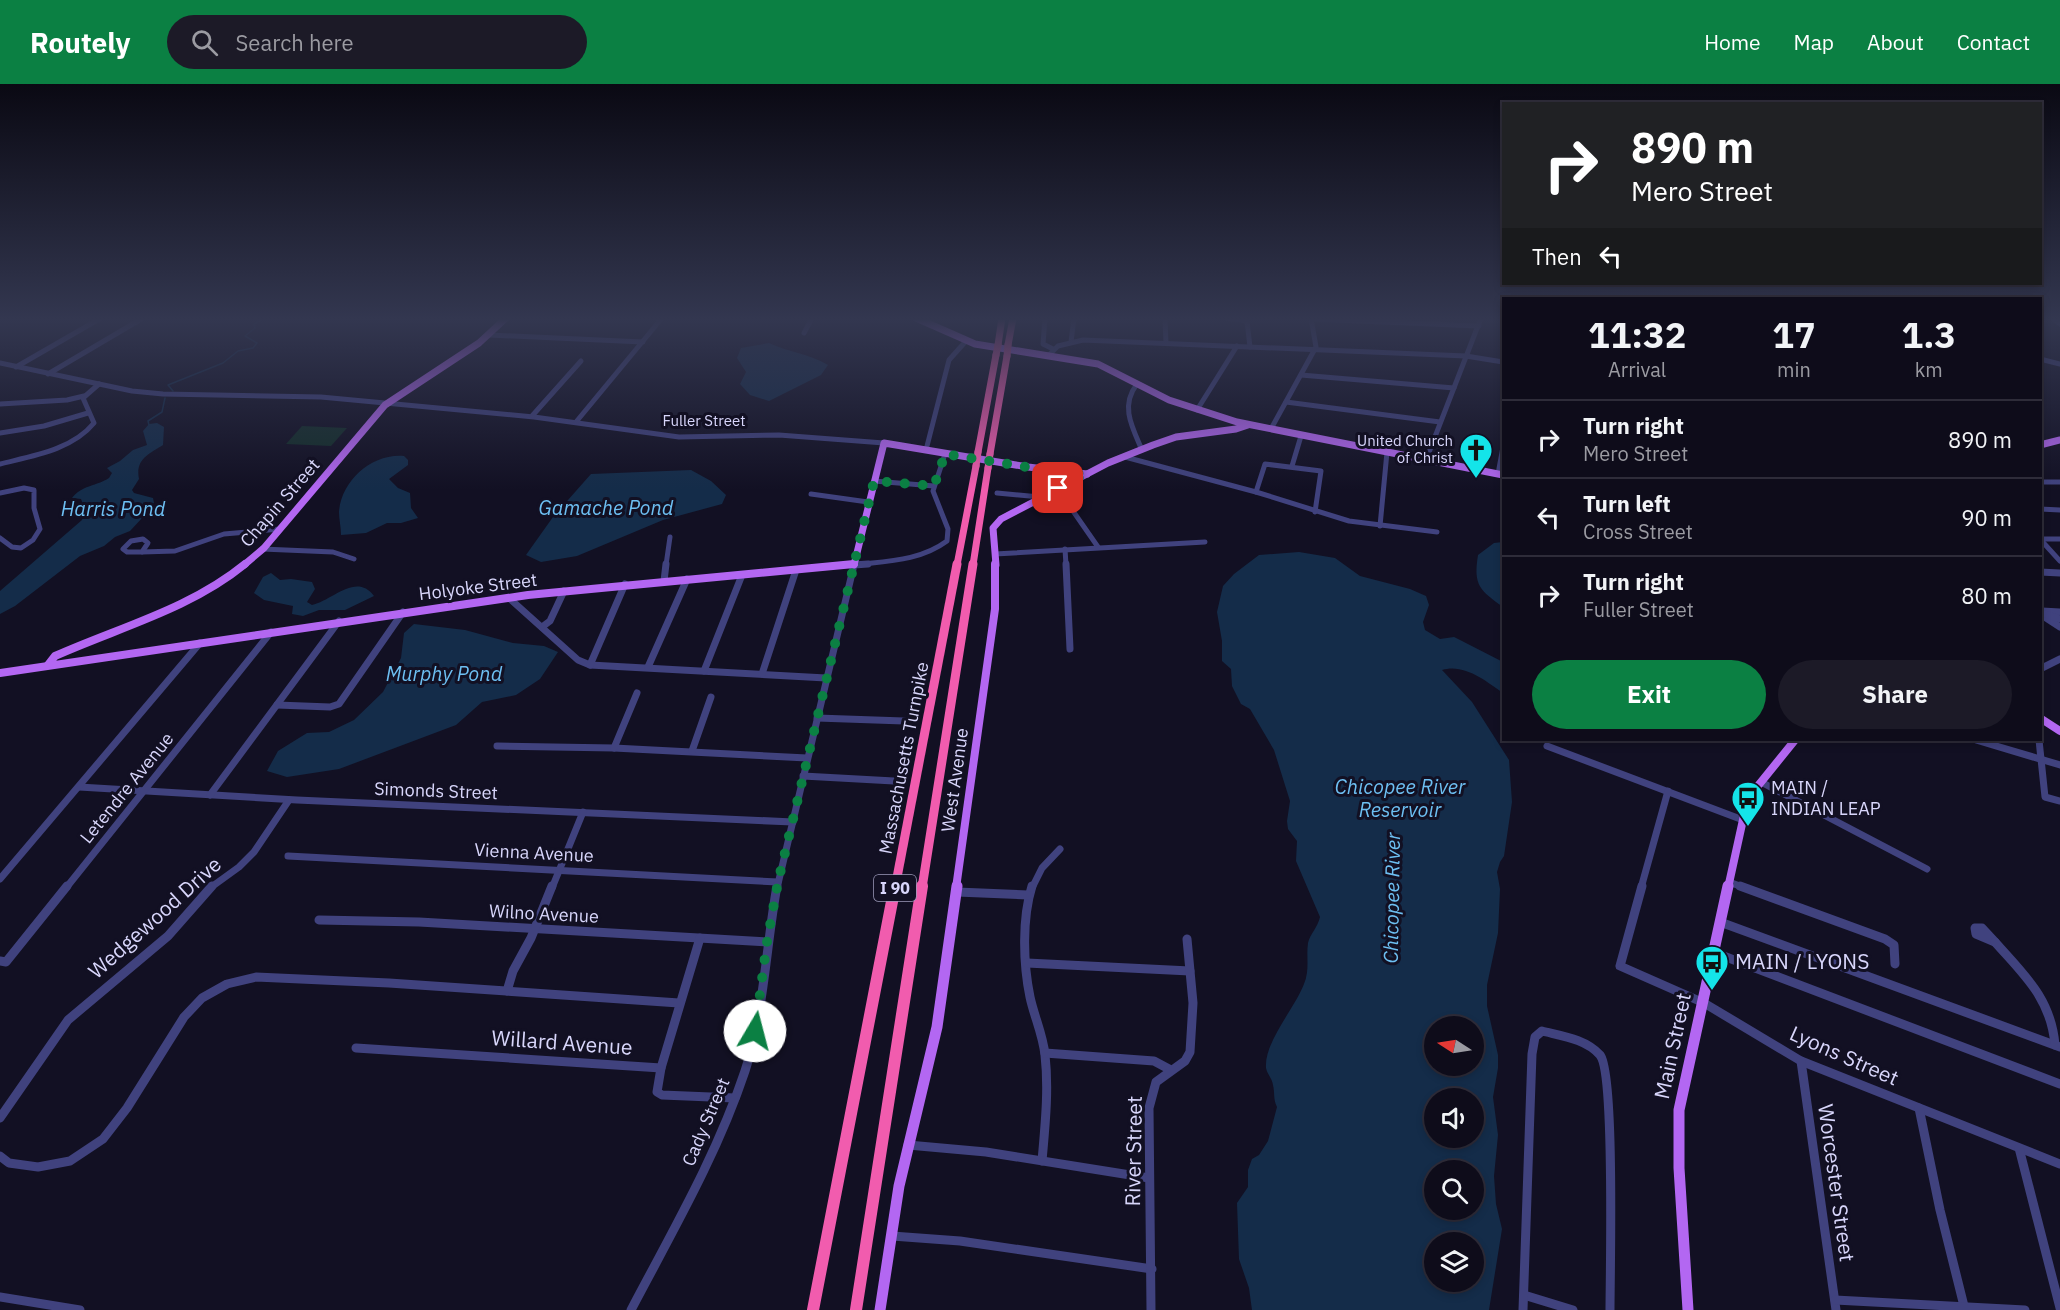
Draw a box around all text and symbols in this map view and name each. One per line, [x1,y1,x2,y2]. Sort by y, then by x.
search box [167,15,587,69]
text: Routely [30,24,131,61]
icon: search [188,26,221,59]
text: Search here [236,28,354,57]
text: Home [1704,28,1761,56]
text: Map [1794,28,1834,56]
text: About [1867,28,1924,56]
text: Contact [1957,28,2030,56]
text: 890 m [1631,120,1754,175]
icon: right [1532,126,1610,204]
text: Mero Street [1631,173,1773,208]
icon: left [1594,240,1627,273]
text: Then [1532,242,1582,271]
text: 11:32 [1588,311,1686,358]
text: 17 [1772,311,1816,358]
text: 1.3 [1902,311,1956,358]
text: Arrival [1608,356,1666,383]
text: min [1777,356,1811,383]
text: km [1915,356,1943,383]
street label: Fuller Street [662,411,746,430]
text: Turn right [1583,411,1684,440]
icon: right [1532,423,1565,456]
text: 890 m [1948,425,2012,454]
place label: United Church of Christ [1357,431,1453,467]
church icon: United Church of Christ [1458,432,1494,479]
text: Mero Street [1583,440,1688,467]
street label: Chapin Street [235,454,324,552]
pin [1032,462,1083,513]
icon: arrive [1041,471,1074,504]
text: Turn left [1583,489,1671,518]
water label: Gamache Pond [539,494,674,521]
water label: Harris Pond [61,495,166,522]
icon: left [1532,501,1565,534]
text: 90 m [1961,503,2012,532]
text: Cross Street [1583,518,1693,545]
text: Turn right [1583,567,1684,596]
street label: Holyoke Street [417,568,538,605]
icon: right [1532,579,1565,612]
text: 80 m [1961,581,2012,610]
text: Fuller Street [1583,596,1694,623]
water label: Murphy Pond [386,660,503,687]
street label: Massachusetts Turnpike [874,660,933,856]
button: Exit [1532,660,1766,729]
button: Share [1778,660,2012,729]
street label: West Avenue [936,726,973,834]
street label: Letendre Avenue [75,727,178,848]
water label: Chicopee River Reservoir [1335,773,1466,823]
place label: MAIN / INDIAN LEAP [1771,776,1881,820]
street label: Simonds Street [374,777,498,804]
bus stop icon: MAIN / INDIAN LEAP [1730,780,1766,827]
water label: Chicopee River [1377,832,1406,964]
street label: Vienna Avenue [474,838,595,867]
street label: Wedgewood Drive [82,850,227,985]
road number: I 90 [874,875,916,901]
street label: Wilno Avenue [488,899,600,928]
bus stop icon: MAIN / LYONS [1694,944,1730,991]
place label: MAIN / LYONS [1735,947,1869,975]
street label: Main Street [1647,990,1697,1102]
position arrow [723,999,787,1063]
north arrow [1424,1016,1484,1076]
map controls [1424,1016,1484,1292]
street label: Lyons Street [1785,1019,1903,1092]
street label: Willard Avenue [491,1023,634,1061]
street label: Cady Street [677,1074,734,1169]
button: sound [1424,1088,1484,1148]
street label: River Street [1118,1095,1148,1207]
street label: Worcester Street [1812,1102,1862,1263]
button: search [1424,1160,1484,1220]
button: layers [1424,1232,1484,1292]

